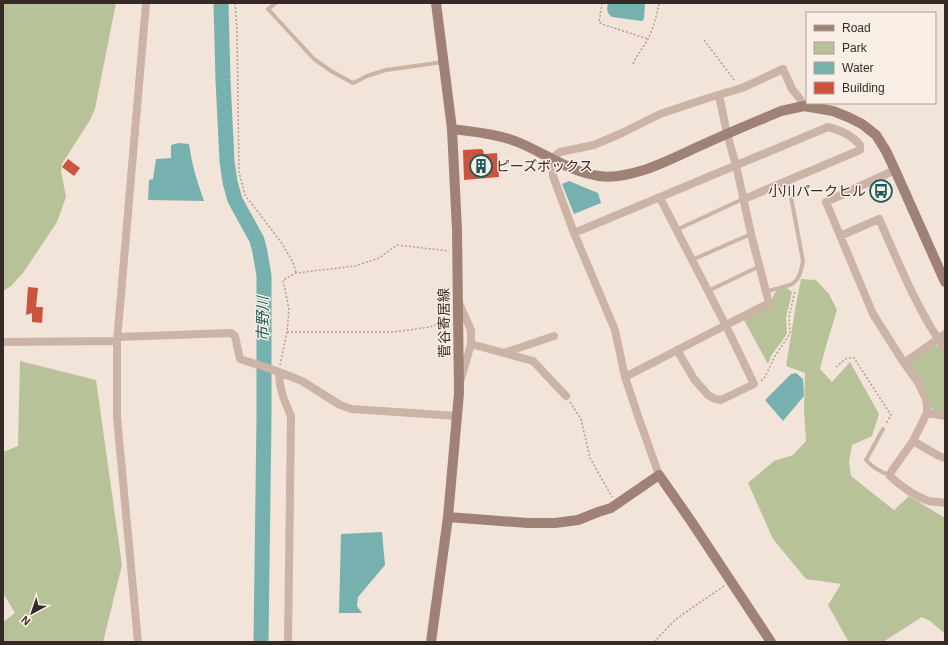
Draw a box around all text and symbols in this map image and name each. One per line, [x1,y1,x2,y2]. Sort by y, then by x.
legend [806,12,936,104]
text: Road [842,21,871,35]
text: Park [842,41,868,55]
text: Water [842,61,874,75]
text: Building [842,81,885,95]
building icon: ピーズボックス [468,153,494,179]
place label: ピーズボックス [496,158,593,174]
bus stop icon: 小川パークヒル [868,178,894,204]
place label: 小川パークヒル [768,183,866,199]
street label: 菅谷寄居線 [435,288,453,358]
water label: 市野川 [254,295,271,342]
north arrow [12,593,52,633]
text: N [19,613,32,628]

